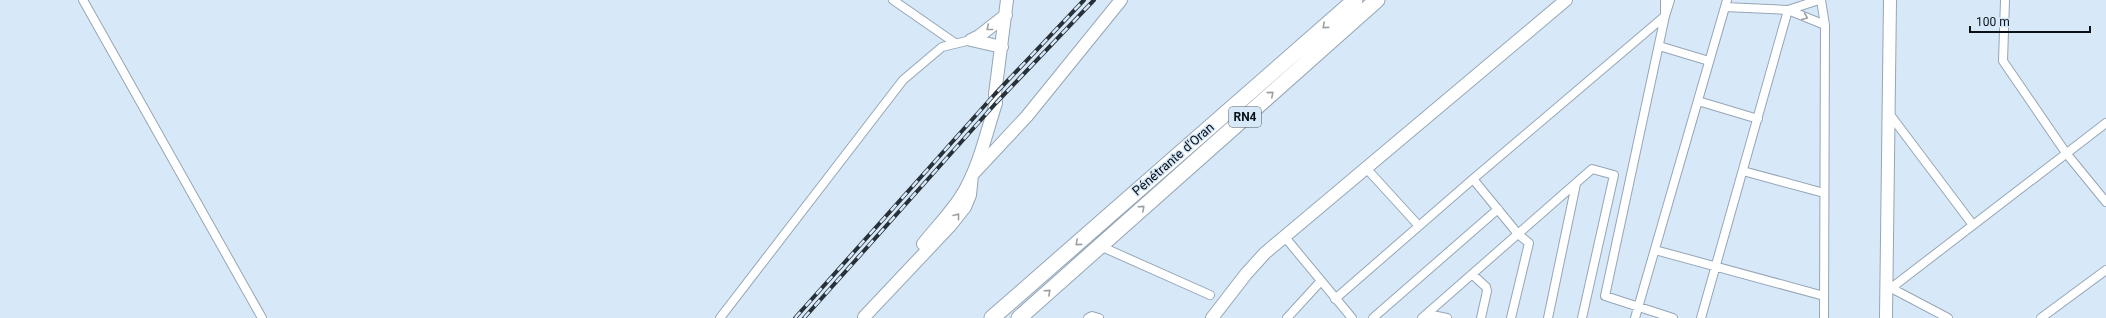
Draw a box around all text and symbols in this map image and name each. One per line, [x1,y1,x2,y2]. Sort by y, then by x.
scale bar [1970,8,2090,34]
one-way arrow [1801,12,1808,20]
text: 100 m [1976,15,2010,29]
one-way arrow [1323,21,1330,28]
one-way arrow [986,24,994,31]
one-way arrow [1266,91,1274,98]
road number: RN4 [1229,107,1261,127]
street label: Pénétrante d'Oran [1129,120,1217,198]
one-way arrow [1137,205,1145,212]
one-way arrow [953,214,960,221]
one-way arrow [1075,239,1083,246]
one-way arrow [1044,290,1051,297]

